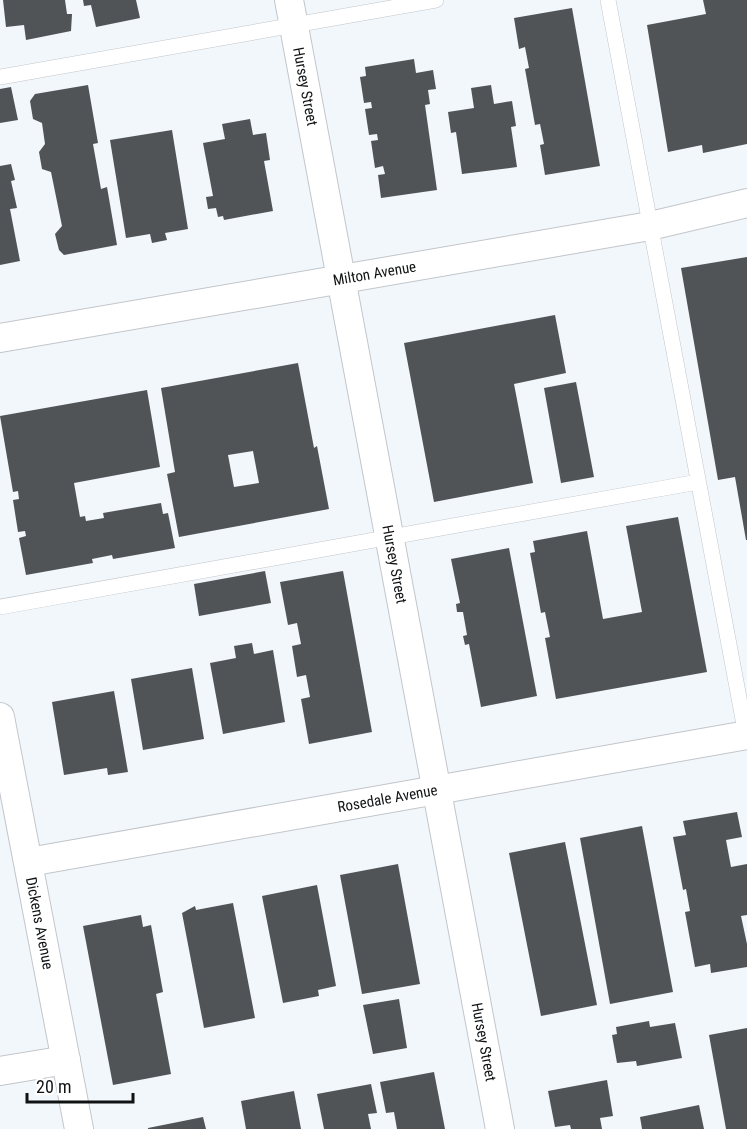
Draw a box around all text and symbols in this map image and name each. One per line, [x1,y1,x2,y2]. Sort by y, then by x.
street label: Hursey Street [289,46,321,127]
street label: Milton Avenue [332,257,417,289]
street label: Hursey Street [378,523,411,605]
street label: Rosedale Avenue [336,781,439,816]
street label: Dickens Avenue [22,876,57,971]
street label: Hursey Street [468,1001,500,1083]
scale bar [27,1066,134,1104]
text: 20 m [36,1076,71,1097]

